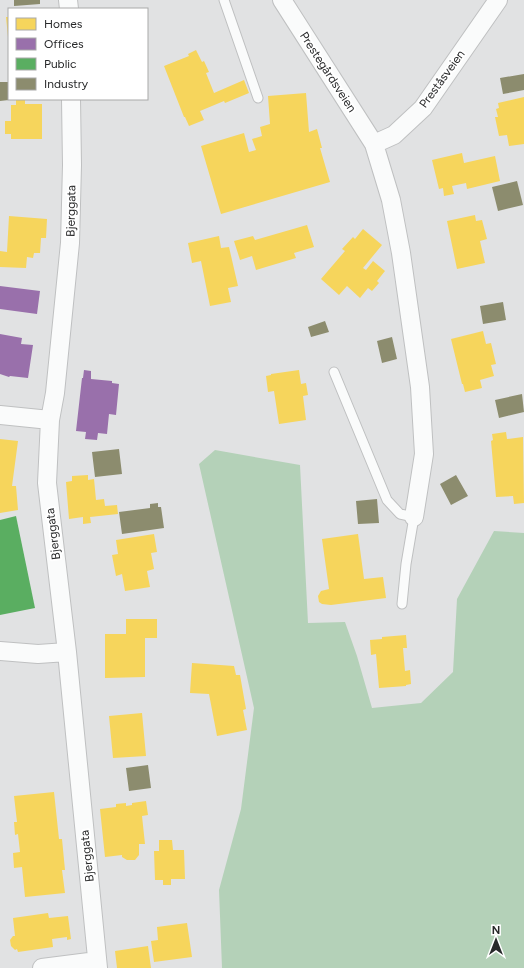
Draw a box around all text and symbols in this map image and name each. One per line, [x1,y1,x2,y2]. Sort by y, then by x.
legend [8,8,148,100]
text: Homes [44,17,83,31]
street label: Prestegårdsveien [297,29,359,115]
text: Offices [44,37,84,51]
street label: Preståsveien [416,47,468,111]
text: Public [44,57,77,71]
text: Industry [44,77,89,91]
street label: Bjerggata [64,185,78,237]
street label: Bjerggata [43,507,63,561]
street label: Bjerggata [77,829,97,883]
north arrow [476,920,516,960]
text: N [492,924,500,937]

